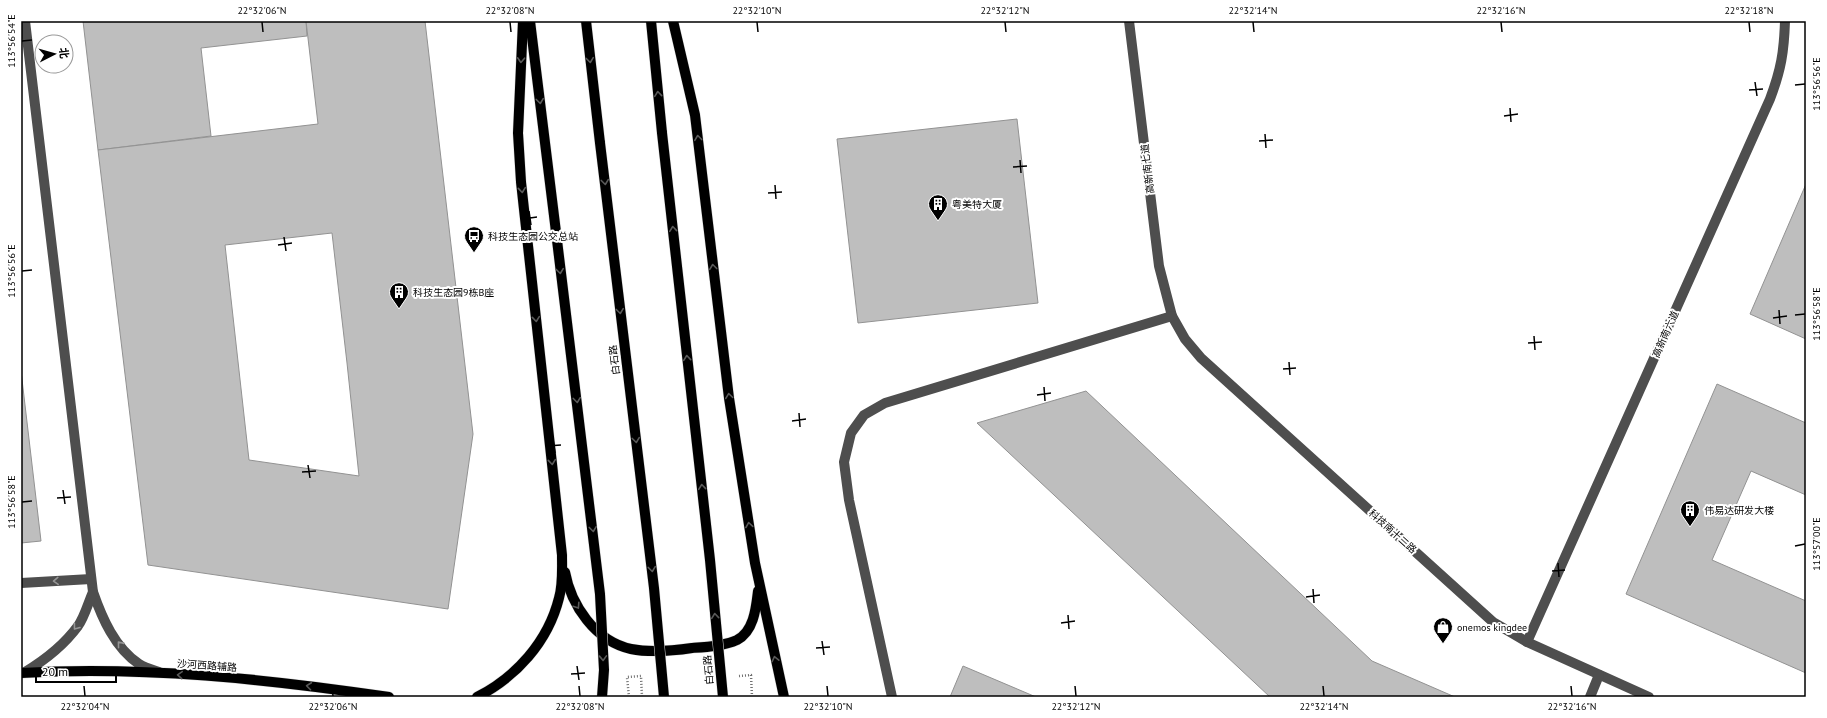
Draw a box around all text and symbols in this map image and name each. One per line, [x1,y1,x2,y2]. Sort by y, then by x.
text: 22°32'06"N [237,4,287,17]
text: 22°32'08"N [485,4,535,17]
text: 22°32'10"N [732,4,782,17]
text: 22°32'12"N [980,4,1030,17]
text: 22°32'14"N [1228,4,1278,17]
text: 22°32'16"N [1476,4,1526,17]
text: 22°32'18"N [1724,4,1774,17]
text: 113°56'54"E [5,14,18,68]
north arrow [34,34,74,74]
text: 北 [56,47,71,59]
one-way arrow [516,57,525,63]
one-way arrow [585,57,594,63]
text: 113°56'56"E [1810,57,1823,111]
one-way arrow [654,91,663,97]
one-way arrow [535,98,544,104]
one-way arrow [693,135,702,141]
street label: 高新南七道 [1138,143,1157,195]
one-way arrow [600,178,609,185]
one-way arrow [517,187,526,193]
building icon: 粤美特大厦 [927,193,949,221]
place label: 粤美特大厦 [952,198,1002,211]
bus stop icon: 科技生态园公交总站 [463,225,485,253]
one-way arrow [669,226,678,232]
place label: 科技生态园公交总站 [488,230,578,243]
text: 113°56'56"E [5,244,18,298]
one-way arrow [709,264,718,270]
one-way arrow [556,268,565,274]
building icon: 科技生态园9栋B座 [388,281,410,309]
place label: 科技生态园9栋B座 [413,286,494,299]
text: 113°56'58"E [1810,287,1823,341]
one-way arrow [616,308,625,314]
street label: 高新南六道 [1649,309,1682,360]
one-way arrow [531,316,540,322]
street label: 白石路 [606,344,623,376]
one-way arrow [683,355,692,361]
one-way arrow [725,393,734,399]
one-way arrow [572,397,581,403]
one-way arrow [631,437,640,443]
one-way arrow [547,459,556,465]
text: 113°56'58"E [5,475,18,529]
one-way arrow [698,484,707,490]
building icon: 伟易达研发大楼 [1679,499,1701,527]
place label: 伟易达研发大楼 [1704,504,1774,517]
street label: 科技南十二路 [1366,506,1419,556]
text: 113°57'00"E [1810,517,1823,571]
one-way arrow [745,522,754,528]
one-way arrow [588,526,597,532]
one-way arrow [647,566,656,572]
one-way arrow [53,576,59,585]
one-way arrow [572,601,579,608]
one-way arrow [711,613,720,619]
shop icon: onemos kingdee [1432,616,1454,644]
place label: onemos kingdee [1457,621,1527,634]
one-way arrow [74,622,81,629]
one-way arrow [117,642,124,649]
street label: 白石路 [701,654,716,685]
one-way arrow [599,655,608,661]
one-way arrow [772,656,780,662]
street label: 沙河西路辅路 [177,657,237,674]
scale bar [36,658,116,684]
text: 20 m [42,664,68,679]
one-way arrow [177,670,183,679]
one-way arrow [306,682,312,691]
text: 22°32'04"N [60,700,110,713]
text: 22°32'06"N [308,700,358,713]
text: 22°32'08"N [555,700,605,713]
text: 22°32'10"N [803,700,853,713]
text: 22°32'12"N [1051,700,1101,713]
text: 22°32'14"N [1299,700,1349,713]
text: 22°32'16"N [1547,700,1597,713]

